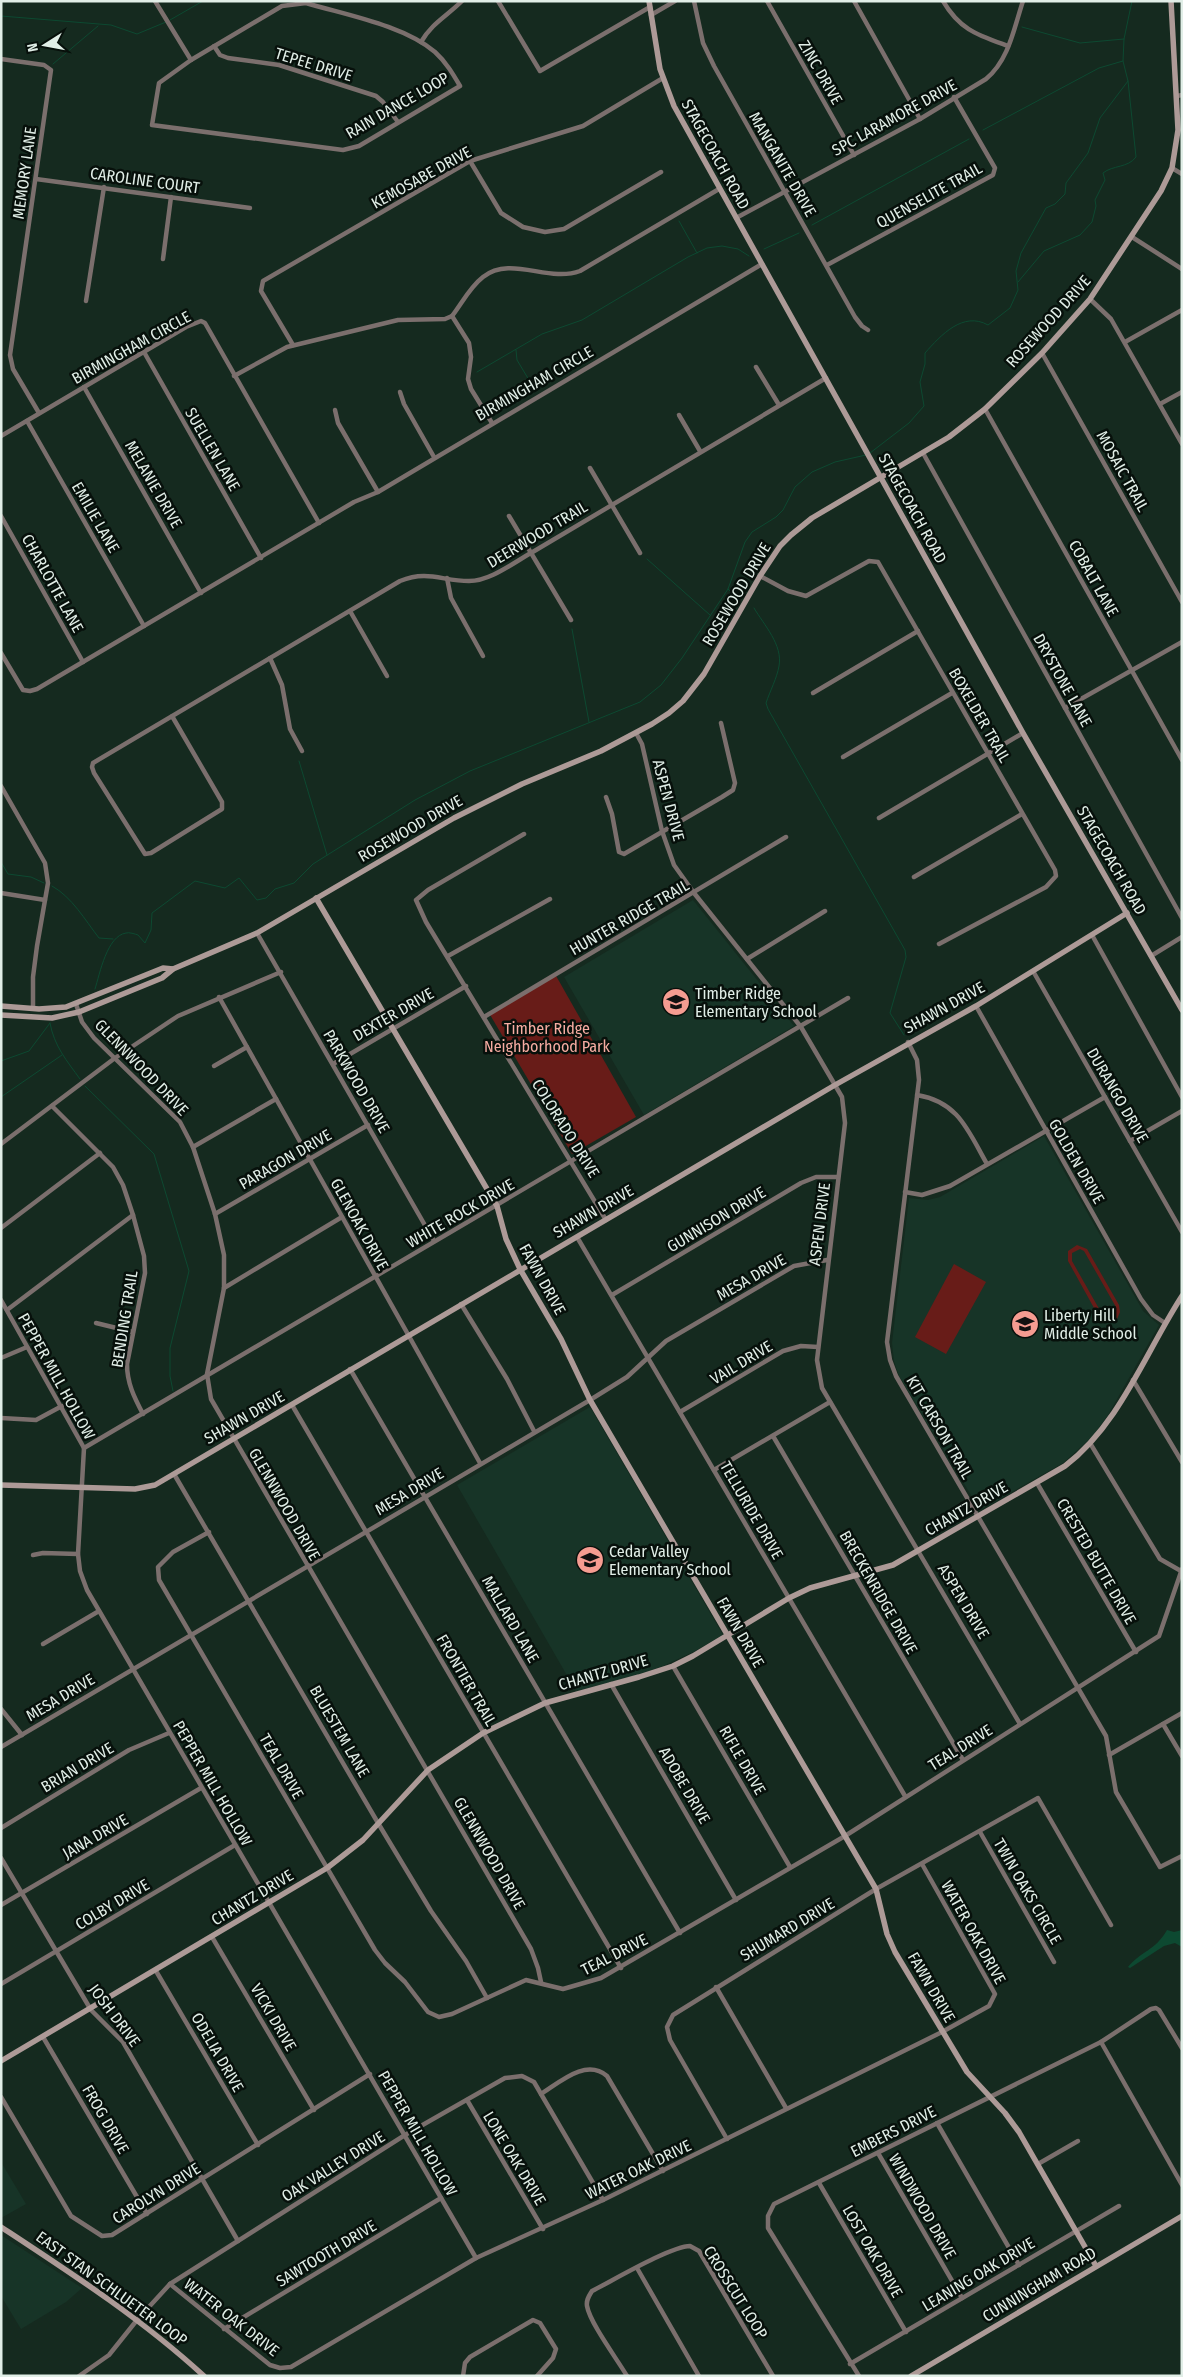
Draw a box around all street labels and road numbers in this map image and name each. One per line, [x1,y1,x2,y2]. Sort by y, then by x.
street label: ZINC DRIVE [795,37,847,108]
street label: TEPEE DRIVE [273,44,355,85]
street label: RAIN DANCE LOOP [342,68,452,143]
street label: SPC LARAMORE DRIVE [828,75,960,160]
street label: STAGECOACH ROAD [678,96,754,212]
street label: MANGANITE DRIVE [745,109,820,220]
street label: MEMORY LANE [9,126,40,220]
street label: KEMOSABE DRIVE [368,142,475,213]
street label: QUENSELITE TRAIL [873,159,985,232]
street label: CAROLINE COURT [89,163,202,198]
street label: ROSEWOOD DRIVE [1002,271,1095,371]
street label: BIRMINGHAM CIRCLE [68,307,194,388]
street label: BIRMINGHAM CIRCLE [472,342,597,425]
street label: SUELLEN LANE [181,404,244,494]
street label: MOSAIC TRAIL [1093,428,1153,515]
street label: MELANIE DRIVE [121,437,186,531]
street label: STAGECOACH ROAD [875,450,951,566]
street label: EMILIE LANE [68,479,123,556]
street label: DEERWOOD TRAIL [484,497,591,572]
street label: CHARLOTTE LANE [18,531,87,636]
street label: COBALT LANE [1065,537,1122,620]
street label: ROSEWOOD DRIVE [698,539,775,649]
street label: DRYSTONE LANE [1029,630,1096,730]
street label: BOXELDER TRAIL [945,665,1014,766]
street label: ASPEN DRIVE [649,757,689,843]
street label: ROSEWOOD DRIVE [355,791,466,866]
street label: STAGECOACH ROAD [1073,802,1150,918]
street label: HUNTER RIDGE TRAIL [566,876,692,959]
street label: SHAWN DRIVE [901,977,988,1037]
street label: DEXTER DRIVE [350,984,437,1045]
street label: GLENNWOOD DRIVE [91,1015,192,1119]
street label: PARKWOOD DRIVE [319,1026,394,1136]
street label: DURANGO DRIVE [1083,1044,1152,1146]
street label: COLORADO DRIVE [528,1076,603,1181]
street label: GOLDEN DRIVE [1045,1116,1108,1207]
street label: PARAGON DRIVE [236,1125,335,1194]
street label: GLENOAK DRIVE [327,1175,393,1273]
street label: WHITE ROCK DRIVE [403,1175,518,1252]
street label: SHAWN DRIVE [550,1181,637,1242]
street label: ASPEN DRIVE [805,1181,834,1267]
street label: GUNNISON DRIVE [664,1183,769,1256]
street label: FAWN DRIVE [515,1241,570,1318]
street label: MESA DRIVE [713,1250,789,1305]
street label: BENDING TRAIL [107,1269,142,1369]
street label: PEPPER MILL HOLLOW [14,1310,99,1443]
street label: VAIL DRIVE [707,1336,776,1388]
street label: KIT CARSON TRAIL [902,1372,977,1482]
street label: SHAWN DRIVE [201,1387,288,1448]
street label: GLENNWOOD DRIVE [245,1445,324,1564]
street label: TELLURIDE DRIVE [716,1458,787,1562]
street label: MESA DRIVE [372,1464,447,1519]
street label: CHANTZ DRIVE [922,1477,1011,1540]
street label: CRESTED BUTTE DRIVE [1053,1495,1140,1627]
street label: BRECKENRIDGE DRIVE [836,1527,922,1657]
street label: ASPEN DRIVE [934,1561,993,1642]
street label: MALLARD LANE [478,1573,543,1666]
street label: FAWN DRIVE [713,1594,768,1671]
street label: FRONTIER TRAIL [433,1631,500,1729]
street label: CHANTZ DRIVE [556,1651,650,1694]
street label: MESA DRIVE [23,1670,98,1725]
street label: BLUESTEM LANE [306,1682,373,1780]
street label: PEPPER MILL HOLLOW [169,1717,256,1849]
street label: TEAL DRIVE [925,1720,996,1775]
street label: RIFLE DRIVE [715,1723,770,1798]
street label: TEAL DRIVE [255,1730,308,1802]
street label: BRIAN DRIVE [37,1738,117,1797]
street label: ADOBE DRIVE [655,1743,714,1827]
street label: GLENNWOOD DRIVE [450,1794,529,1913]
street label: JANA DRIVE [59,1810,131,1863]
street label: TWIN OAKS CIRCLE [990,1835,1066,1948]
street label: CHANTZ DRIVE [208,1866,297,1929]
street label: COLBY DRIVE [72,1875,153,1934]
street label: WATER OAK DRIVE [937,1877,1010,1987]
street label: SHUMARD DRIVE [737,1894,838,1965]
street label: TEAL DRIVE [578,1930,651,1979]
street label: FAWN DRIVE [904,1949,959,2026]
street label: JOSH DRIVE [85,1980,144,2050]
street label: VICKI DRIVE [247,1980,300,2054]
street label: ODELIA DRIVE [187,2009,248,2095]
street label: PEPPER MILL HOLLOW [374,2067,461,2199]
street label: FROG DRIVE [78,2081,133,2157]
street label: EMBERS DRIVE [847,2102,939,2161]
street label: LONE OAK DRIVE [479,2108,550,2208]
street label: OAK VALLEY DRIVE [278,2127,388,2206]
street label: WATER OAK DRIVE [582,2136,694,2203]
street label: WINDWOOD DRIVE [885,2150,960,2262]
street label: CAROLYN DRIVE [109,2159,204,2228]
street label: LOST OAK DRIVE [838,2202,907,2301]
street label: SAWTOOTH DRIVE [273,2216,380,2291]
street label: EAST STAN SCHLUETER LOOP [32,2227,191,2350]
street label: LEANING OAK DRIVE [919,2233,1038,2316]
street label: CROSSCUT LOOP [699,2242,772,2342]
street label: CUNNINGHAM ROAD [979,2243,1100,2326]
street label: WATER OAK DRIVE [180,2274,283,2360]

